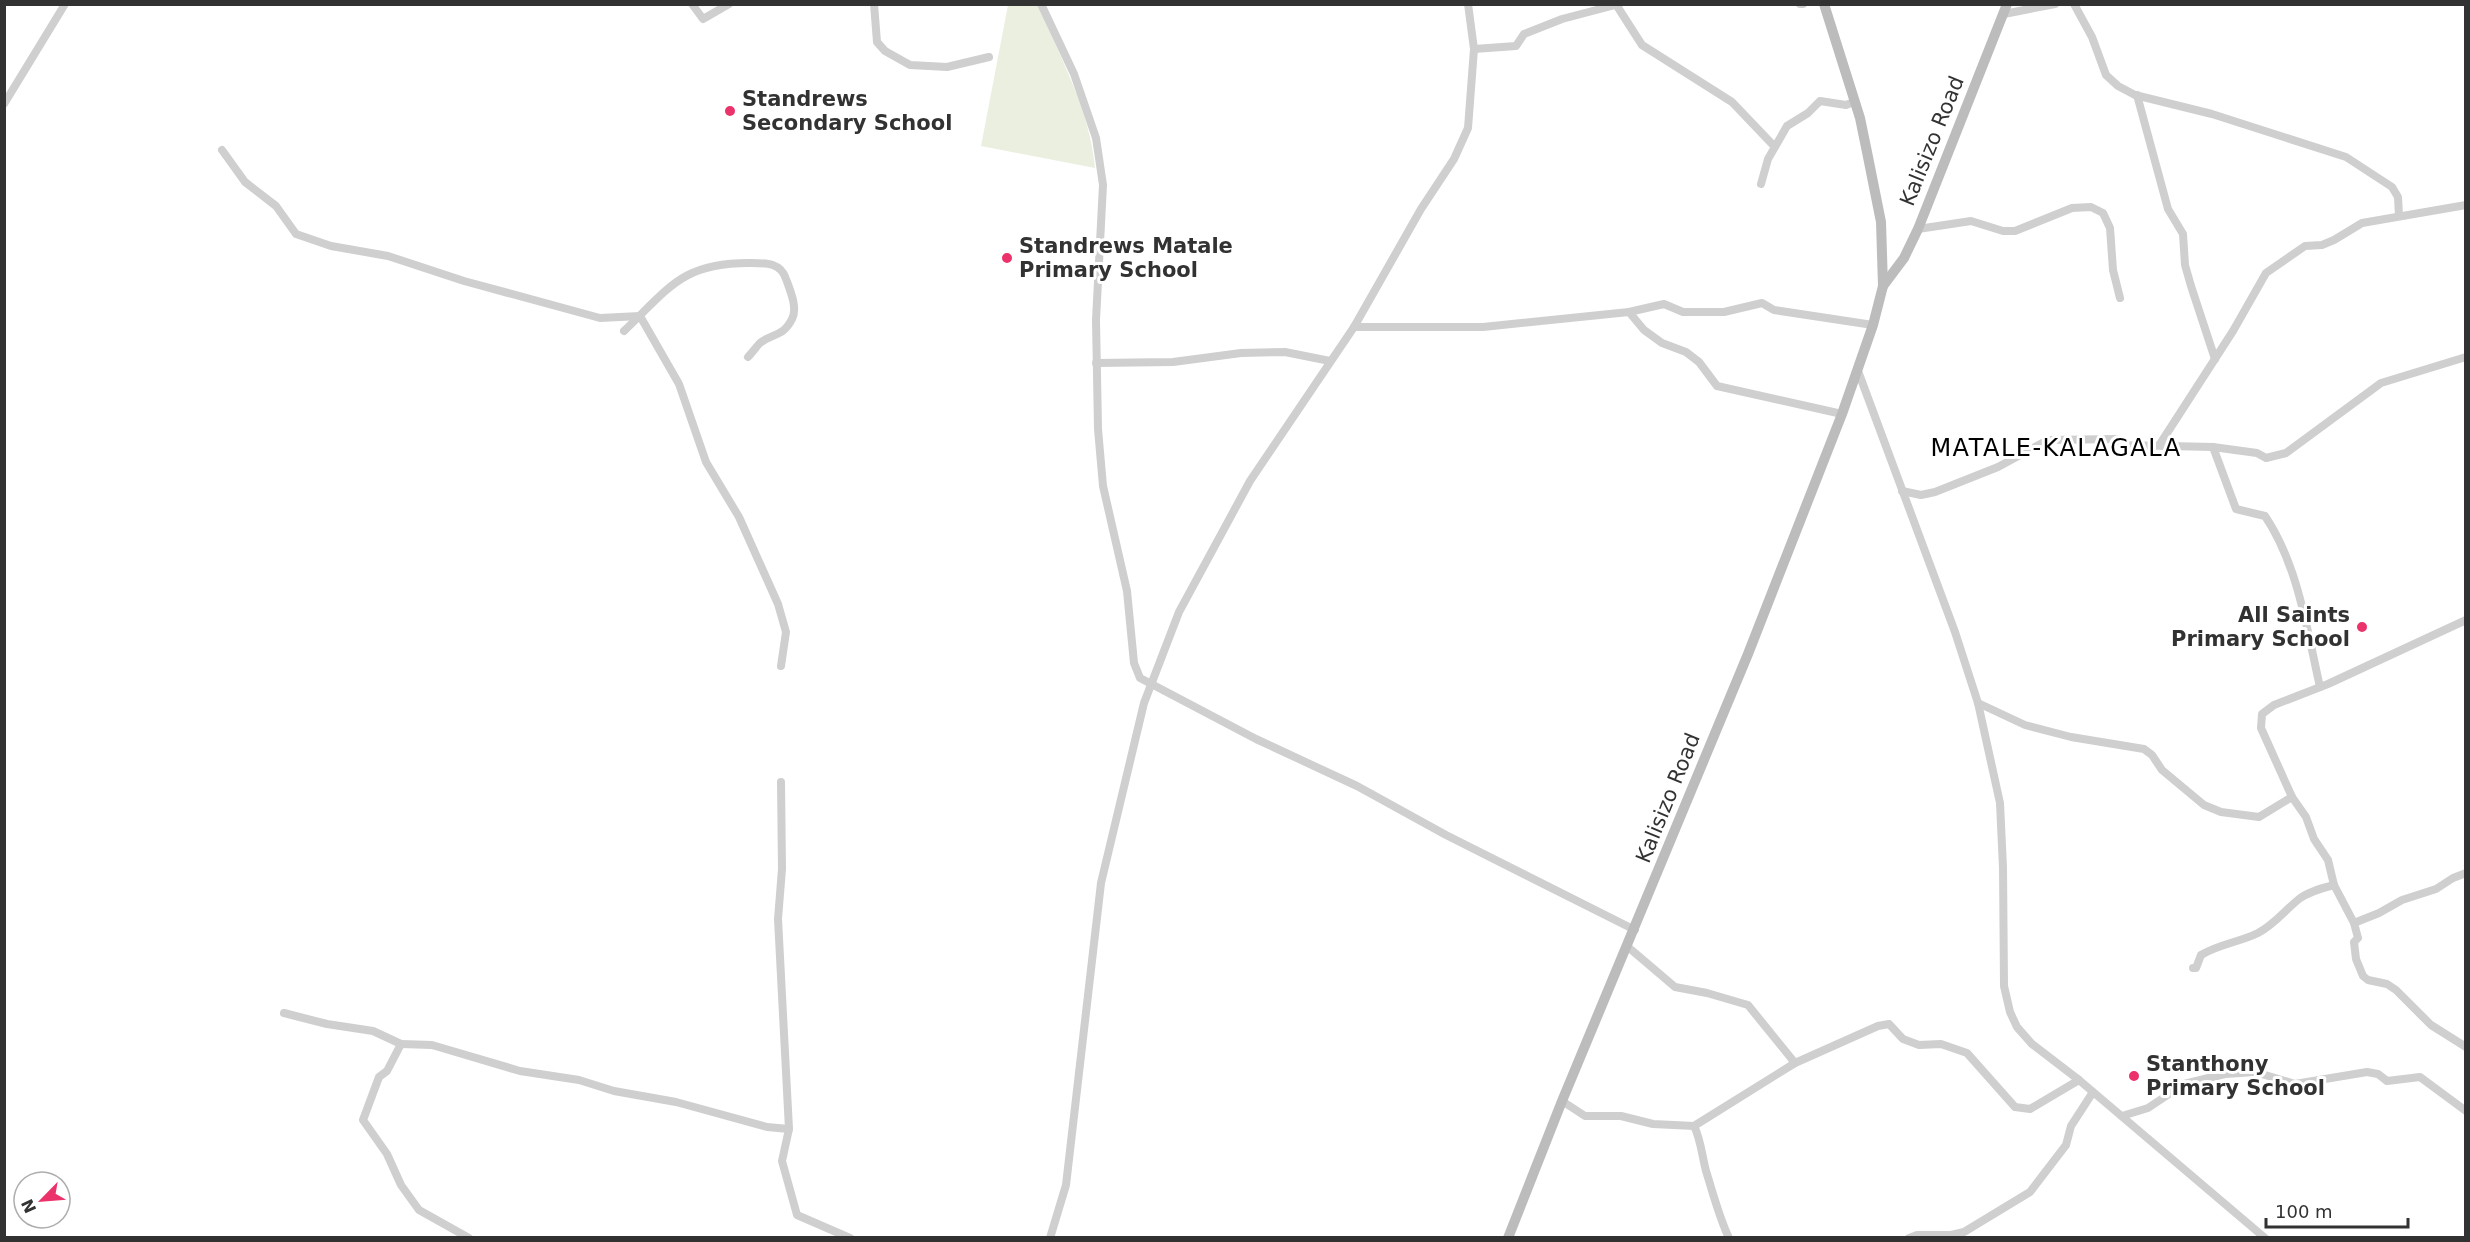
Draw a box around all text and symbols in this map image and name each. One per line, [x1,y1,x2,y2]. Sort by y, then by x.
street label: Kalisizo Road [1895,73,1969,209]
place label: Standrews Secondary School [742,87,952,135]
marker: Standrews Secondary School [723,104,737,118]
place label: Standrews Matale Primary School [1019,234,1233,282]
marker: Standrews Matale Primary School [1000,251,1014,265]
district label: MATALE-KALAGALA [1930,434,2182,462]
place label: All Saints Primary School [2171,603,2350,651]
marker: All Saints Primary School [2355,620,2369,634]
street label: Kalisizo Road [1631,730,1705,866]
place label: Stanthony Primary School [2146,1052,2325,1100]
marker: Stanthony Primary School [2127,1069,2141,1083]
north arrow [12,1170,72,1230]
scale bar [2266,1191,2408,1229]
text: N [17,1196,40,1216]
text: 100 m [2275,1201,2333,1222]

